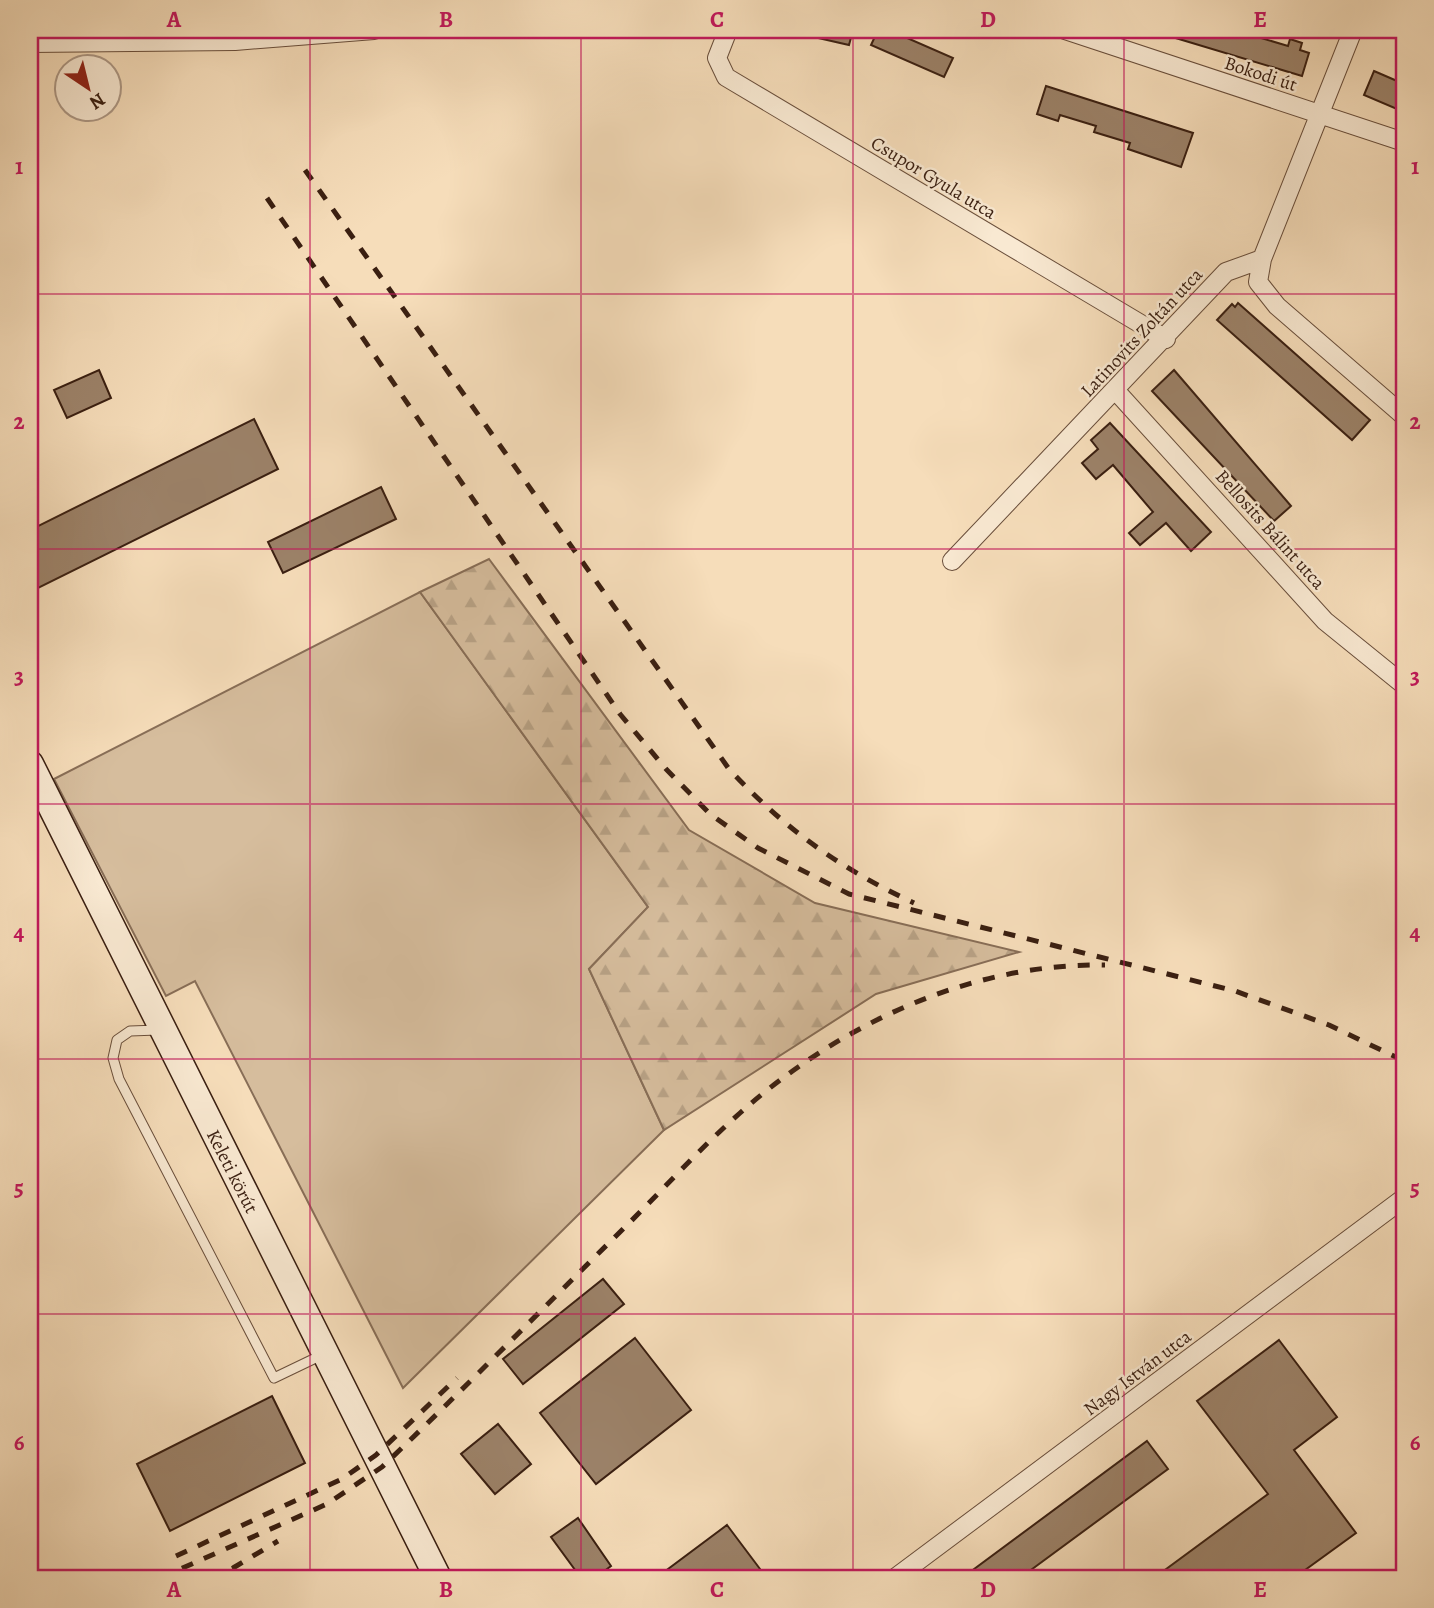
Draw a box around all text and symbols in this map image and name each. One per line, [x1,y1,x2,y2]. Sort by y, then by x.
text: A [166,4,182,35]
text: B [439,4,453,35]
text: C [710,4,724,35]
text: D [980,4,996,35]
text: E [1253,4,1267,35]
street label: Bokodi út [1221,50,1300,98]
north arrow [52,52,122,122]
text: N [84,86,110,116]
street label: Csupor Gyula utca [866,130,1001,226]
text: 1 [15,151,23,182]
text: 1 [1411,151,1419,182]
street label: Latinovits Zoltán utca [1075,262,1209,403]
text: 2 [13,406,25,437]
text: 2 [1409,406,1421,437]
street label: Bellosits Bálint utca [1209,464,1331,595]
text: 3 [14,661,24,692]
text: 3 [1410,661,1420,692]
text: 4 [14,917,25,948]
text: 4 [1410,917,1421,948]
street label: Keleti körút [200,1125,264,1218]
text: 5 [14,1172,24,1203]
text: 5 [1410,1172,1420,1203]
street label: Nagy István utca [1078,1324,1197,1422]
text: 6 [14,1427,25,1458]
text: 6 [1410,1427,1421,1458]
text: A [166,1574,182,1605]
text: B [439,1574,453,1605]
text: C [710,1574,724,1605]
text: D [980,1574,996,1605]
text: E [1253,1574,1267,1605]

